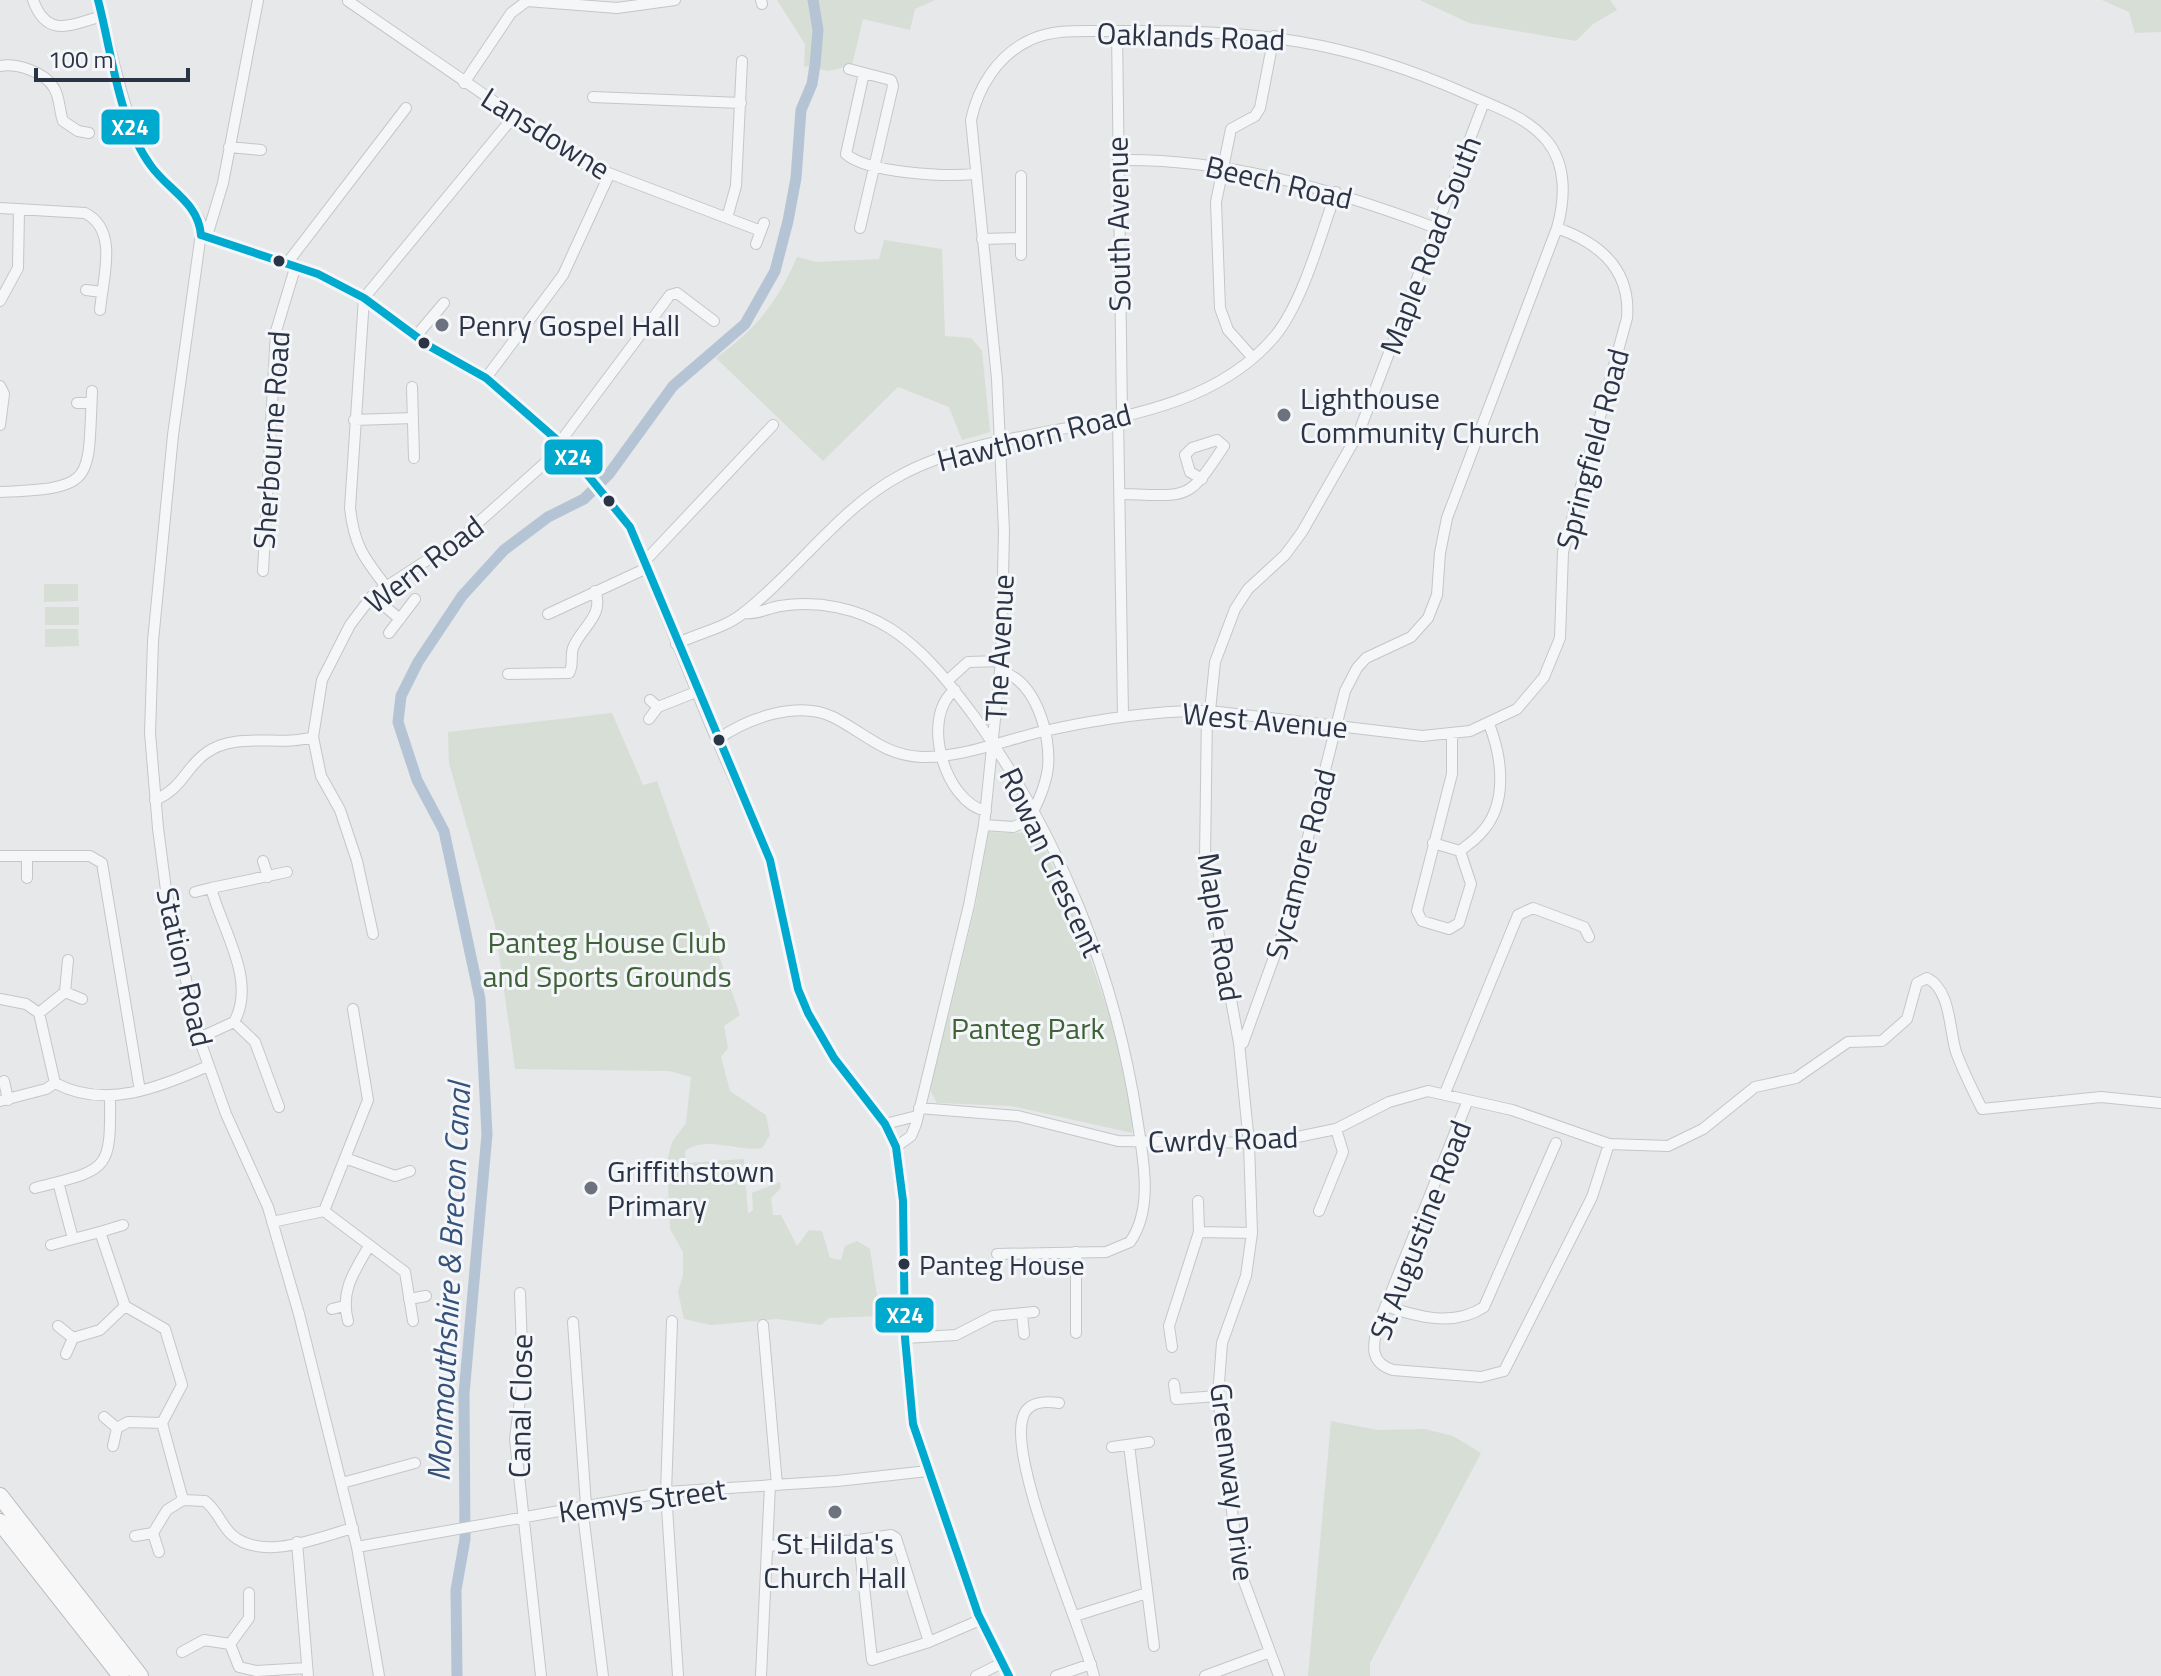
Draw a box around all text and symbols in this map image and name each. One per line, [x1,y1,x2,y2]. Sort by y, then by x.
street label: Oaklands Road [1096,10,1286,62]
scale bar [36,32,188,82]
text: 100 m [48,41,114,77]
street label: Lansdowne [472,75,620,191]
line badge: X24 [100,108,161,146]
text: X24 [111,110,149,144]
street label: Maple Road South [1367,129,1493,361]
street label: South Avenue [1093,136,1143,312]
street label: Beech Road [1201,143,1357,221]
unlabelled marker [271,253,287,269]
place label: Penry Gospel Hall [458,302,680,348]
marker: Penry Gospel Hall [433,316,451,334]
street label: Sherbourne Road [240,329,302,551]
unlabelled marker [416,335,432,351]
street label: Springfield Road [1543,343,1641,555]
place label: Lighthouse Community Church [1300,375,1540,455]
street label: Hawthorn Road [932,391,1136,483]
marker: Lighthouse Community Church [1275,406,1293,424]
line badge: X24 [543,438,604,476]
text: X24 [554,440,592,474]
unlabelled marker [601,493,617,509]
street label: Wern Road [355,504,493,624]
street label: The Avenue [972,573,1026,723]
street label: West Avenue [1180,690,1350,750]
unlabelled marker [711,732,727,748]
street label: Rowan Crescent [988,760,1116,965]
street label: Sycamore Road [1252,763,1348,965]
street label: Maple Road [1186,849,1254,1005]
street label: Station Road [144,883,226,1051]
park label: Panteg House Club and Sports Grounds [482,919,732,999]
park label: Panteg Park [951,1005,1105,1051]
water label: Monmouthshire & Brecon Canal [414,1078,483,1483]
street label: Cwrdy Road [1147,1113,1299,1165]
street label: St Augustine Road [1357,1113,1483,1347]
place label: Griffithstown Primary [607,1148,775,1228]
marker: Griffithstown Primary [582,1179,600,1197]
place label: Panteg House [919,1243,1085,1286]
marker: Panteg House [896,1256,912,1272]
line badge: X24 [874,1296,935,1334]
text: X24 [886,1298,924,1332]
street label: Canal Close [496,1334,544,1478]
street label: Greenway Drive [1198,1380,1268,1584]
street label: Kemys Street [555,1465,729,1535]
marker: St Hilda's Church Hall [826,1503,844,1521]
place label: St Hilda's Church Hall [763,1520,907,1600]

